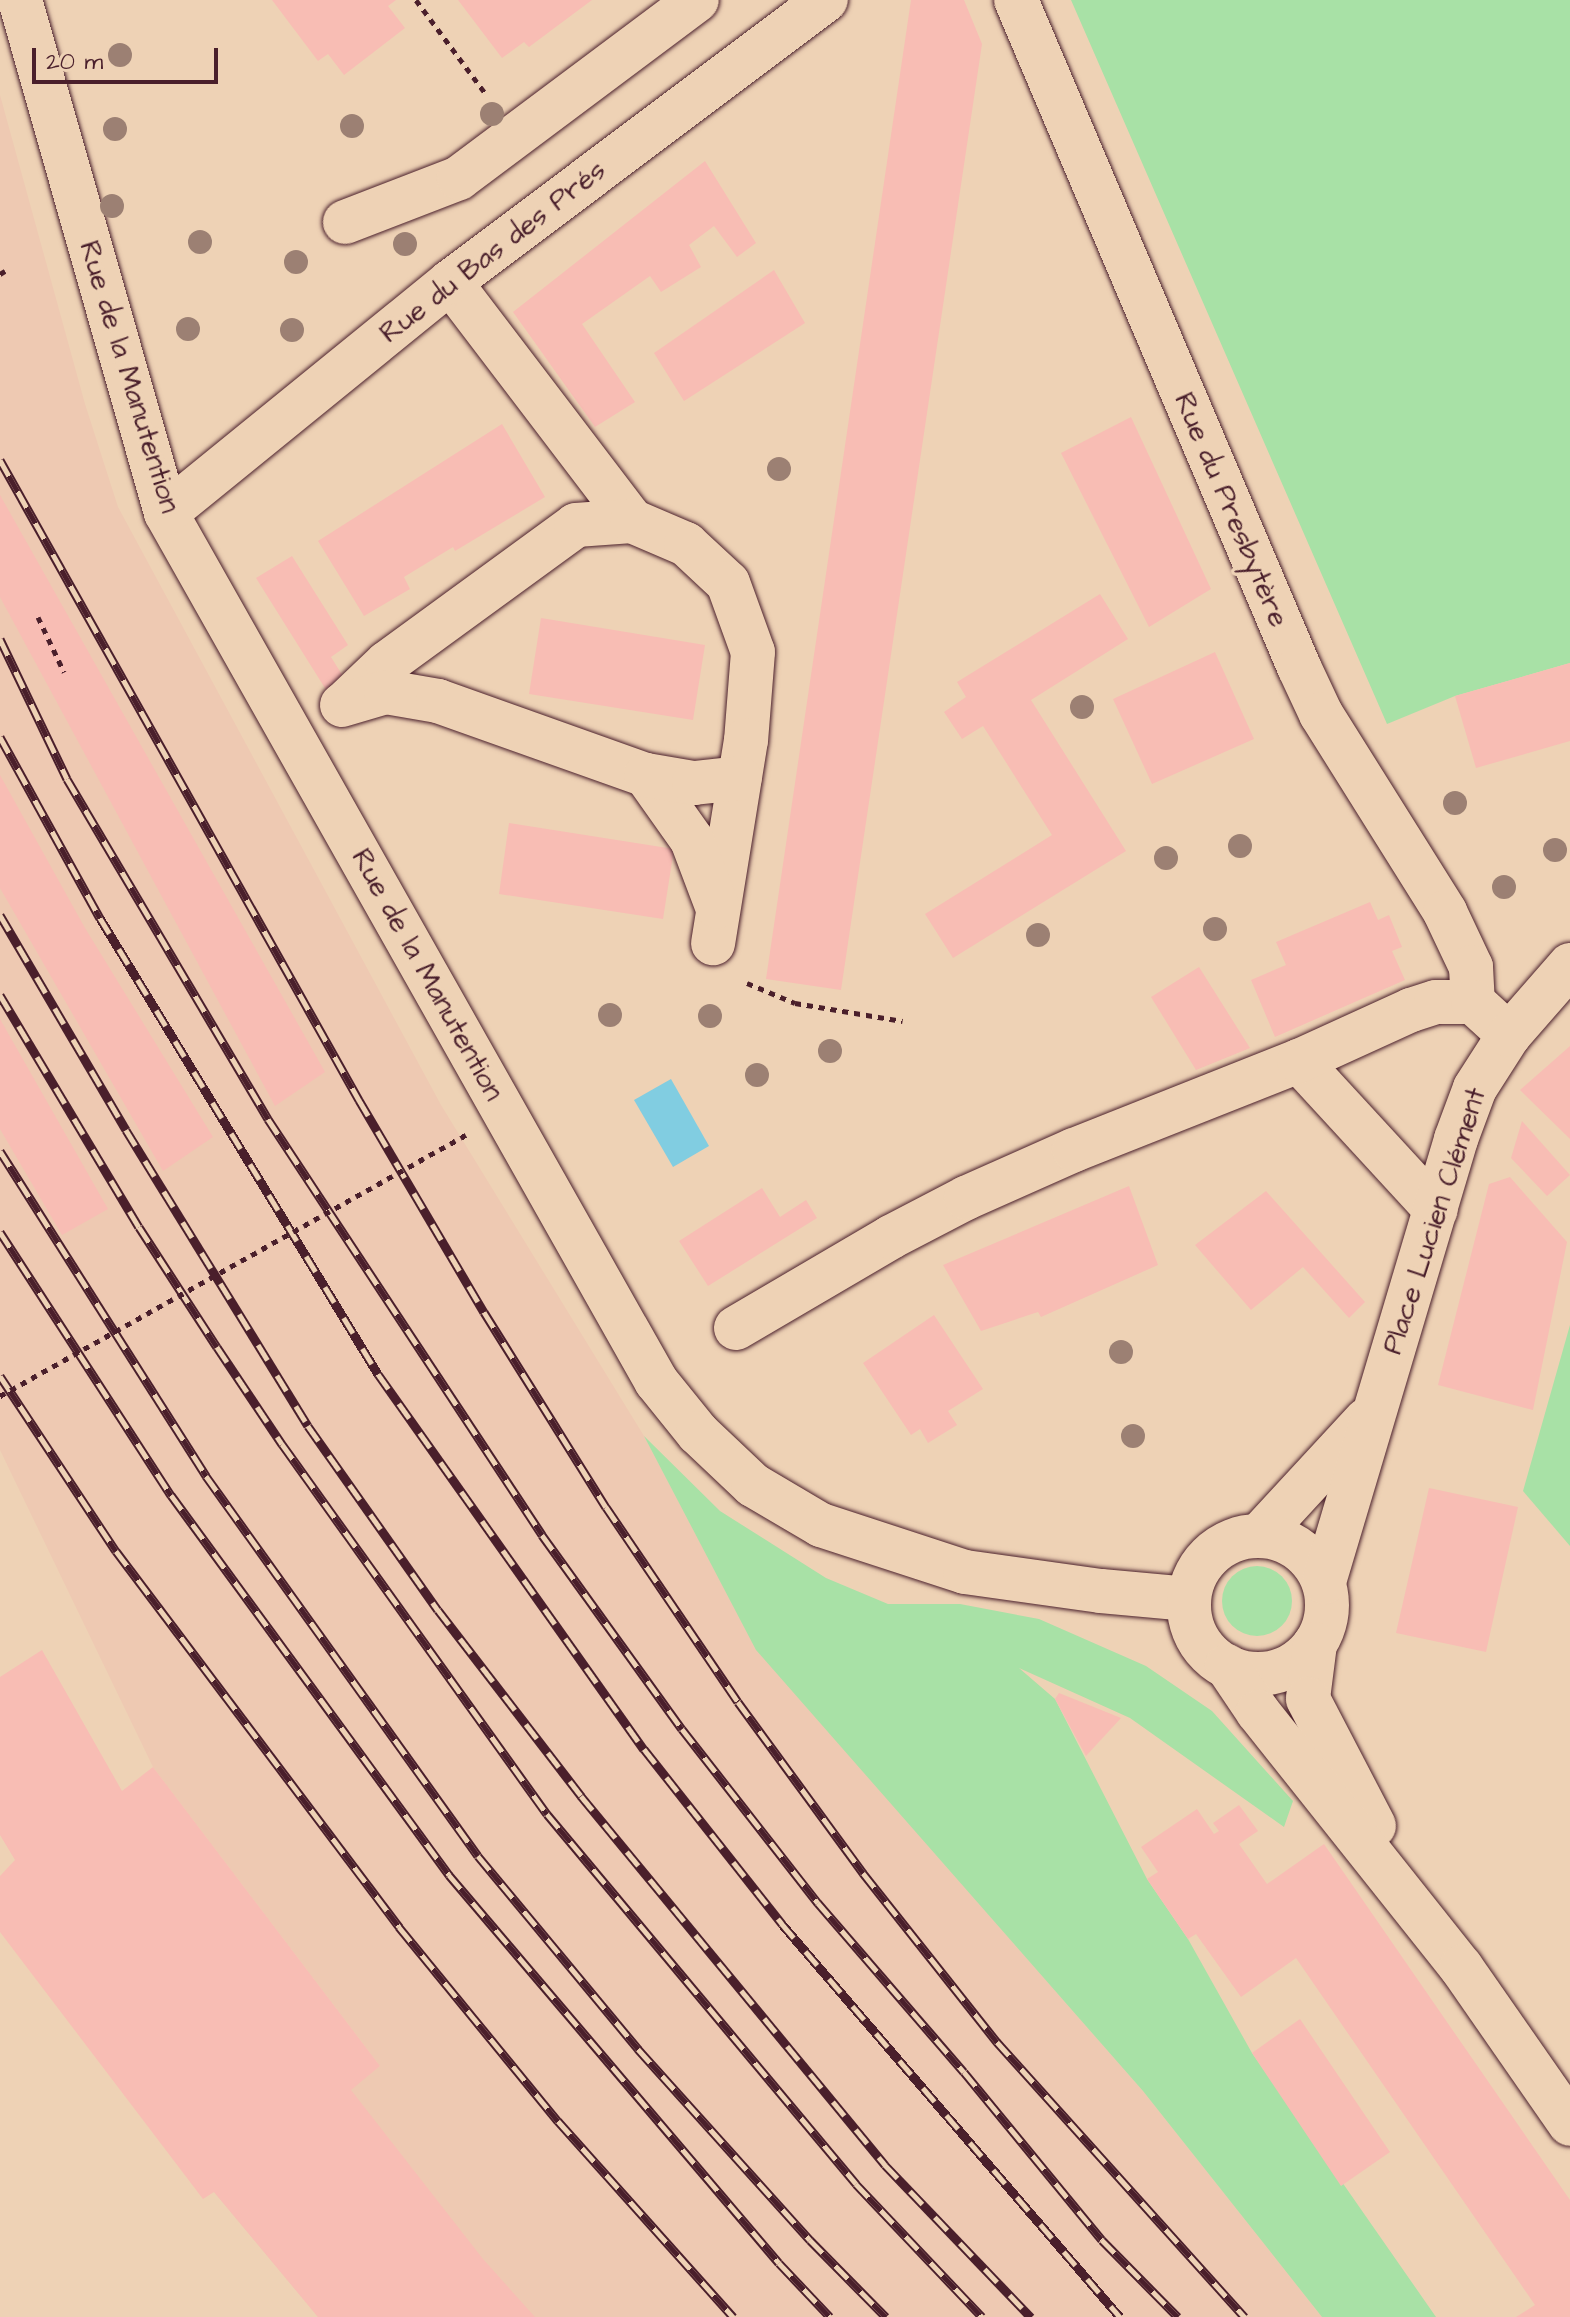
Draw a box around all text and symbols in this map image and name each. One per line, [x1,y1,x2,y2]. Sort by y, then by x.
scale bar [36,32,222,82]
text: 20 m [46,45,103,79]
street label: Rue du Bas des Prés [374,153,612,351]
street label: Rue de la Manutention [72,237,186,517]
street label: Rue du Presbytère [1167,388,1295,632]
street label: Rue de la Manutention [344,843,510,1107]
street label: Place Lucien Clément [1376,1084,1494,1358]

